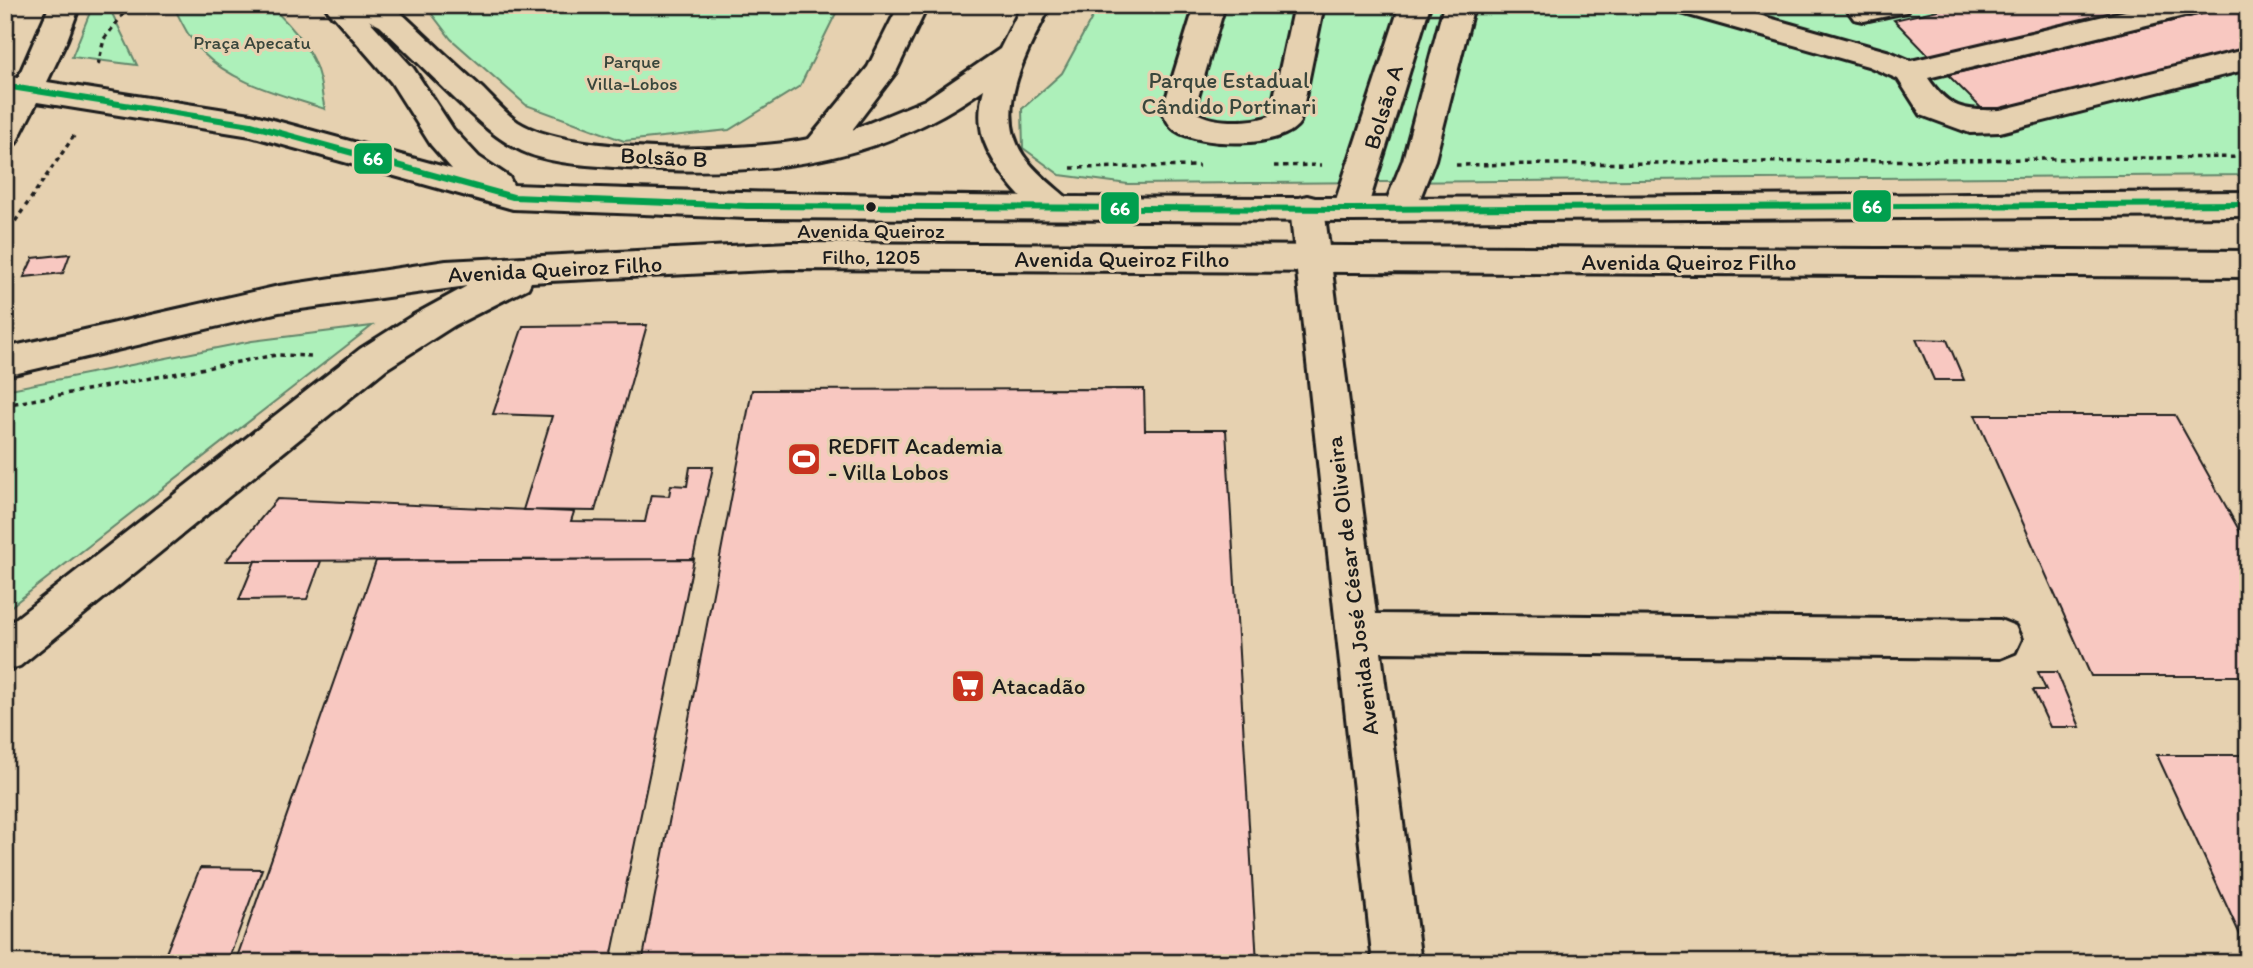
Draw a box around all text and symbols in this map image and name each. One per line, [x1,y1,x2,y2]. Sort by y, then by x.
park label: Praça Apecatu [193,31,311,54]
park label: Parque Villa-Lobos [586,50,678,95]
street label: Bolsão A [1357,61,1409,153]
park label: Parque Estadual Cândido Portinari [1141,66,1317,120]
street label: Bolsão B [620,141,708,173]
line badge: 66 [353,142,393,175]
text: 66 [363,147,383,170]
line badge: 66 [1852,189,1892,223]
line badge: 66 [1100,191,1140,225]
text: 66 [1862,195,1882,218]
text: 66 [1110,197,1130,220]
marker: Avenida Queiroz Filho, 1205 [864,200,878,214]
place label: Avenida Queiroz Filho, 1205 [797,218,945,269]
street label: Avenida Queiroz Filho [1015,245,1229,273]
street label: Avenida Queiroz Filho [1582,248,1796,276]
street label: Avenida Queiroz Filho [447,249,663,289]
place label: REDFIT Academia - Villa Lobos [828,432,1003,486]
street label: Avenida José César de Oliveira [1320,435,1384,737]
sports icon: REDFIT Academia - Villa Lobos [785,440,823,478]
supermarket icon: Atacadão [949,667,987,705]
place label: Atacadão [992,672,1085,700]

